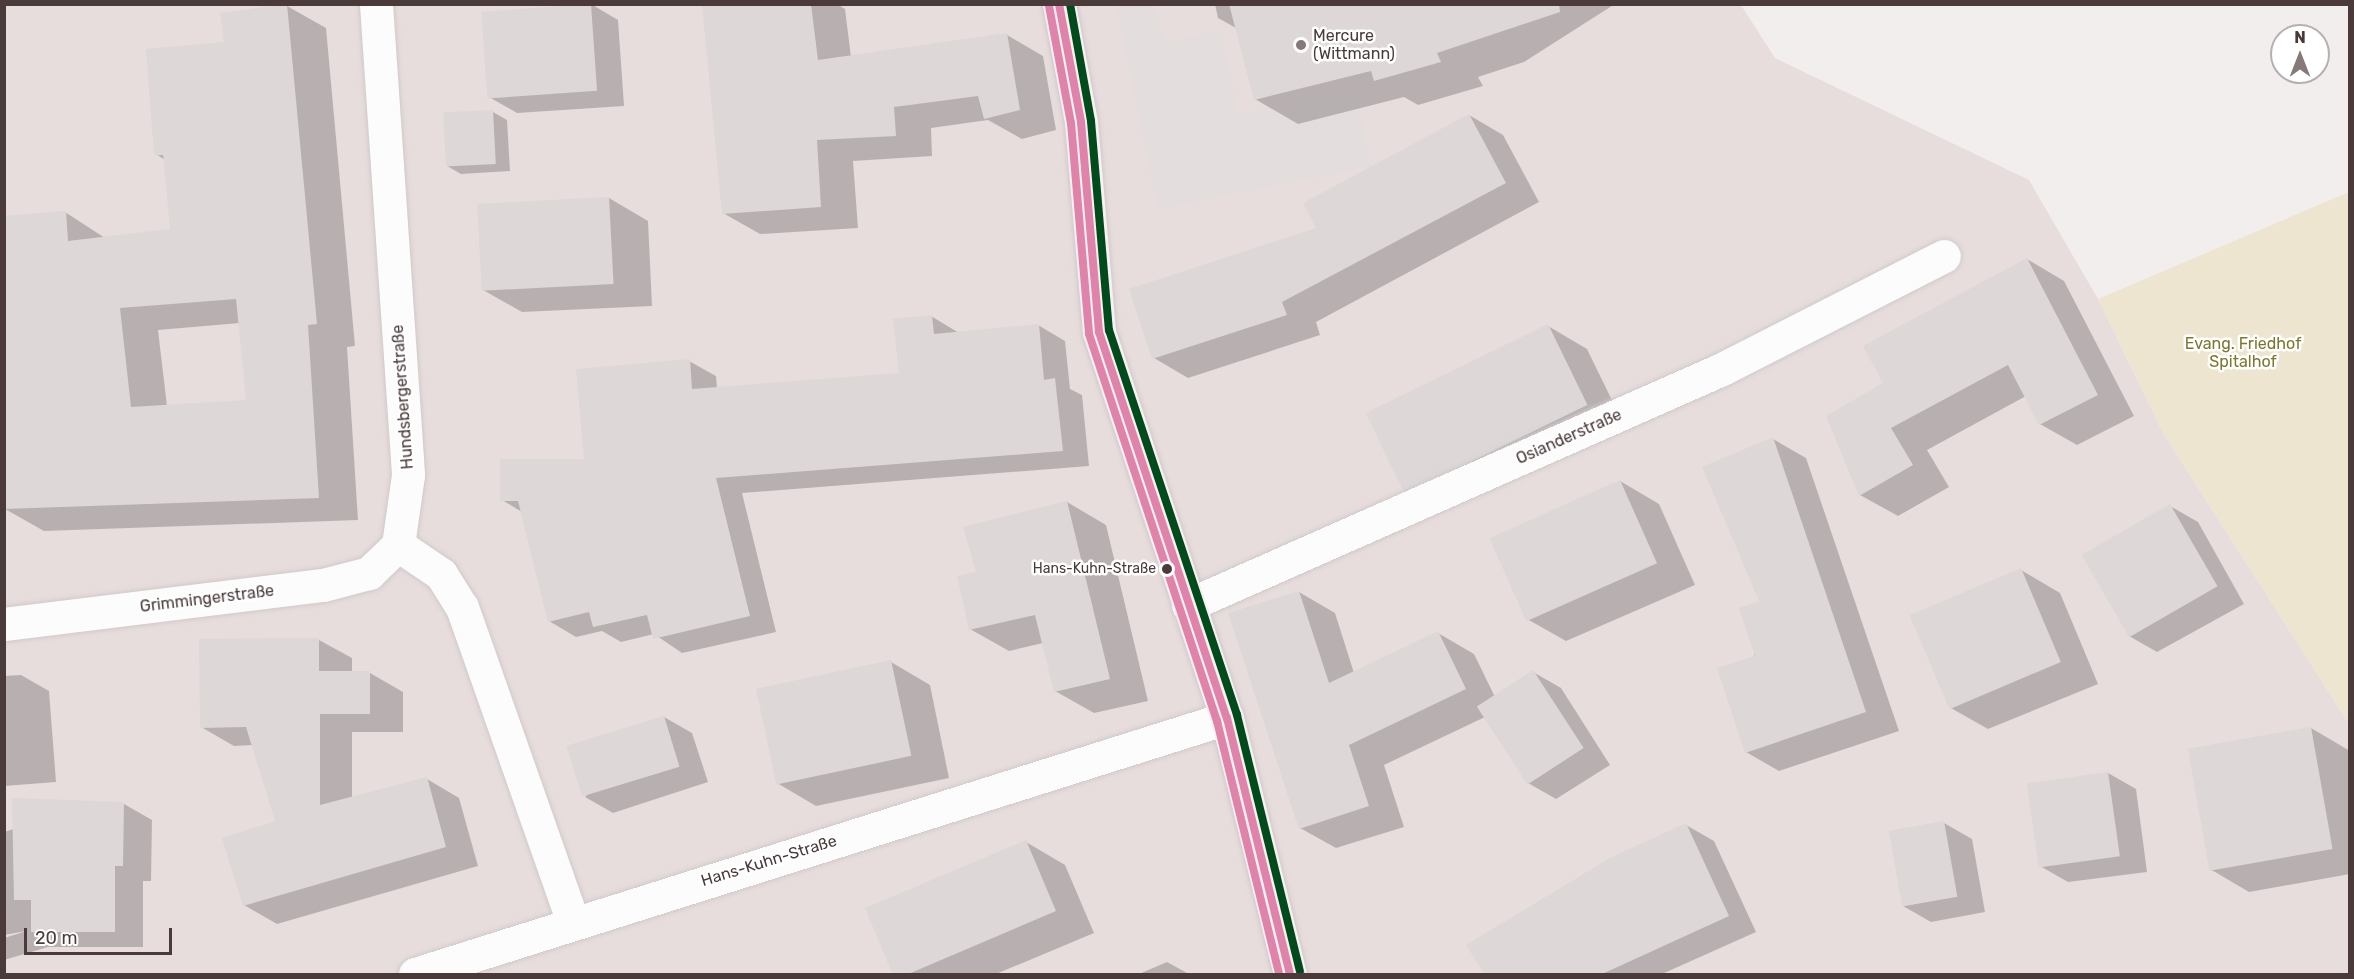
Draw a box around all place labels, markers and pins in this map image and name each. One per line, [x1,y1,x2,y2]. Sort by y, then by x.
place label: Mercure (Wittmann) [1313,26,1395,64]
marker: Mercure (Wittmann) [1294,38,1308,52]
place label: Hans-Kuhn-Straße [1033,561,1156,577]
marker: Hans-Kuhn-Straße [1161,563,1173,575]

